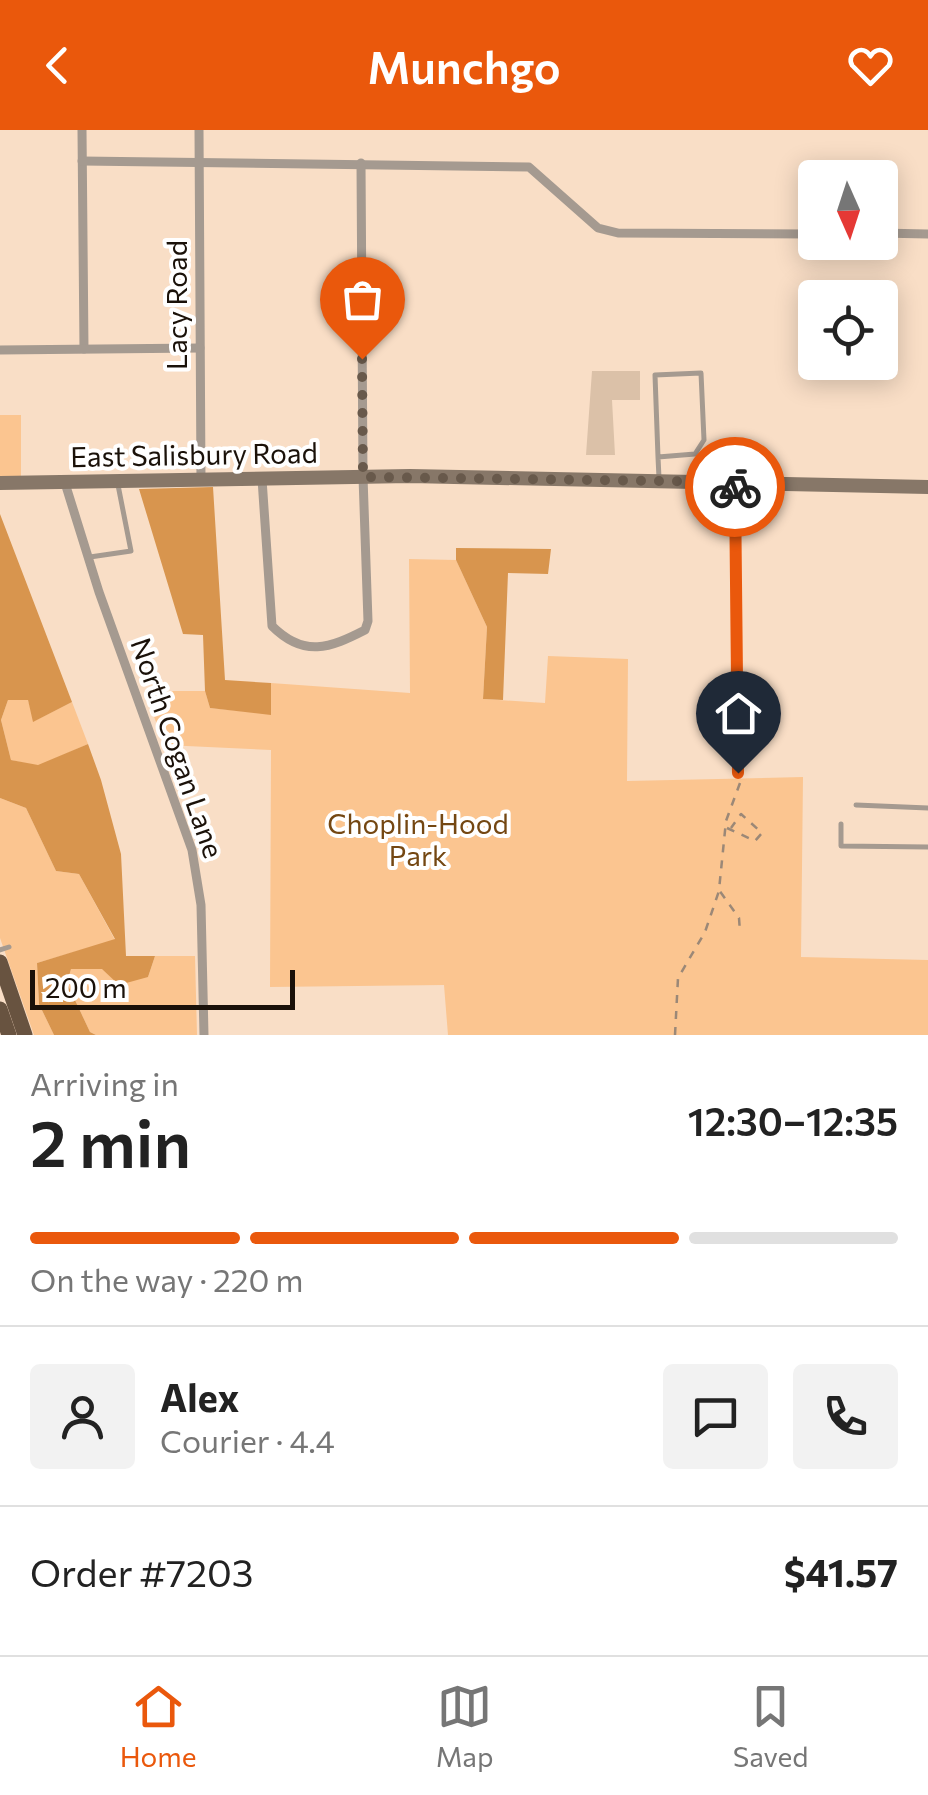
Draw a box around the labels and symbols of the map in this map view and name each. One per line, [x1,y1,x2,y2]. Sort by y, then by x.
north arrow [798,160,898,260]
street label: Lacy Road [159,240,193,370]
pin [320,257,405,360]
street label: East Salisbury Road [70,435,318,473]
courier [685,437,785,537]
street label: North Cogan Lane [124,633,232,862]
pin [696,671,781,774]
park label: Choplin-Hood Park [327,806,509,872]
scale bar [30,965,295,1010]

